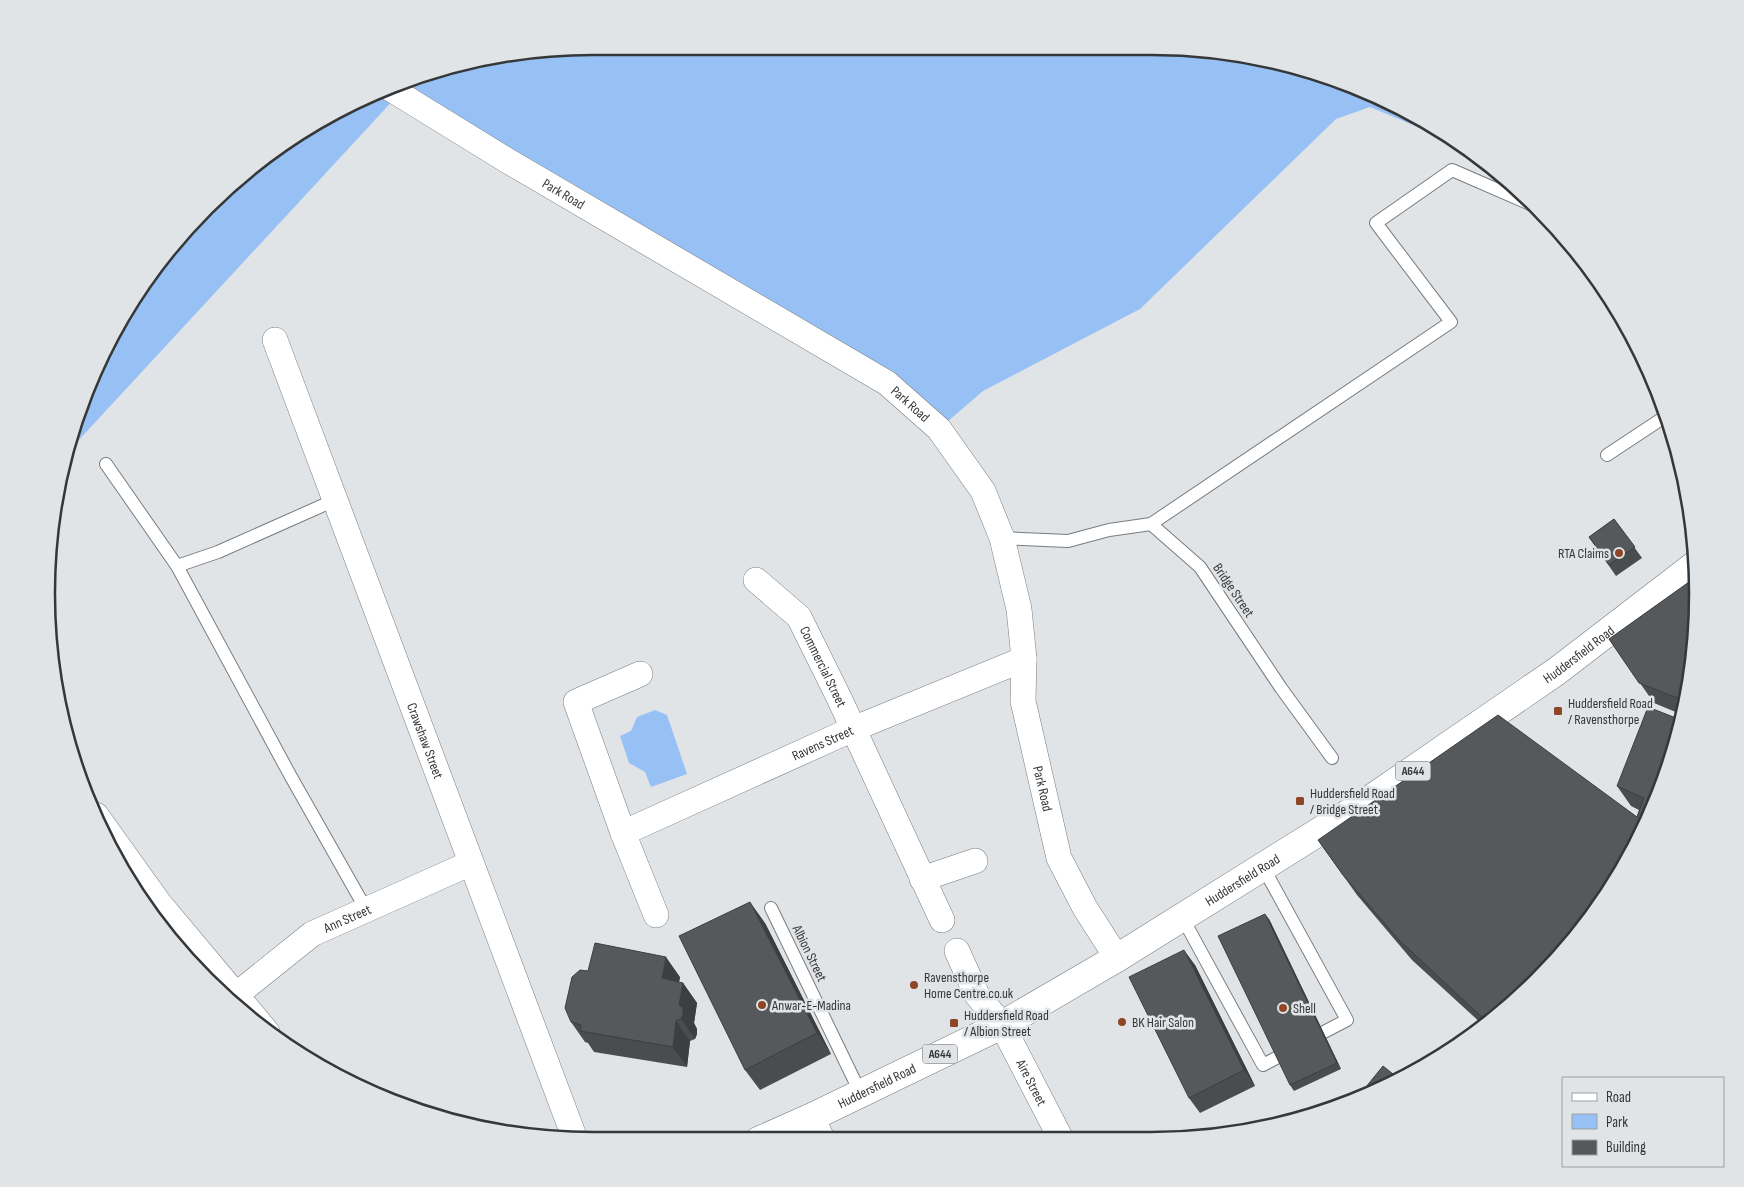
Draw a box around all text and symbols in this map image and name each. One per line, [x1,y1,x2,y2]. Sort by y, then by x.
street label: Park Road [539,175,588,213]
street label: Park Road [887,383,933,426]
place label: RTA Claims [1558,545,1609,562]
marker: RTA Claims [1613,547,1625,559]
street label: Bridge Street [1209,560,1258,621]
street label: Huddersfield Road [1540,622,1618,687]
street label: Commercial Street [796,624,850,710]
place label: Huddersfield Road / Ravensthorpe [1568,695,1653,728]
street label: Crawshaw Street [403,701,447,781]
marker: Huddersfield Road / Ravensthorpe [1552,705,1564,717]
street label: Ravens Street [789,722,856,764]
road number: A644 [1396,761,1430,780]
street label: Park Road [1029,764,1056,813]
place label: Huddersfield Road / Bridge Street [1310,785,1395,818]
marker: Huddersfield Road / Bridge Street [1294,795,1306,807]
street label: Huddersfield Road [1202,850,1283,910]
street label: Ann Street [320,901,374,937]
street label: Albion Street [788,921,831,984]
place label: Ravensthorpe Home Centre.co.uk [924,969,1014,1002]
marker: Ravensthorpe Home Centre.co.uk [908,979,920,991]
place label: Anwar-E-Madina [771,997,851,1014]
marker: Anwar-E-Madina [756,999,768,1011]
place label: Shell [1293,1000,1316,1017]
marker: Shell [1277,1002,1289,1014]
place label: Huddersfield Road / Albion Street [964,1007,1049,1040]
place label: BK Hair Salon [1132,1014,1194,1031]
marker: BK Hair Salon [1116,1016,1128,1028]
marker: Huddersfield Road / Albion Street [948,1017,960,1029]
road number: A644 [922,1044,958,1064]
street label: Aire Street [1012,1056,1050,1109]
street label: Huddersfield Road [835,1060,919,1112]
legend [1562,1077,1724,1167]
text: Road [1606,1088,1631,1107]
text: Park [1606,1113,1628,1132]
text: Building [1606,1138,1646,1157]

